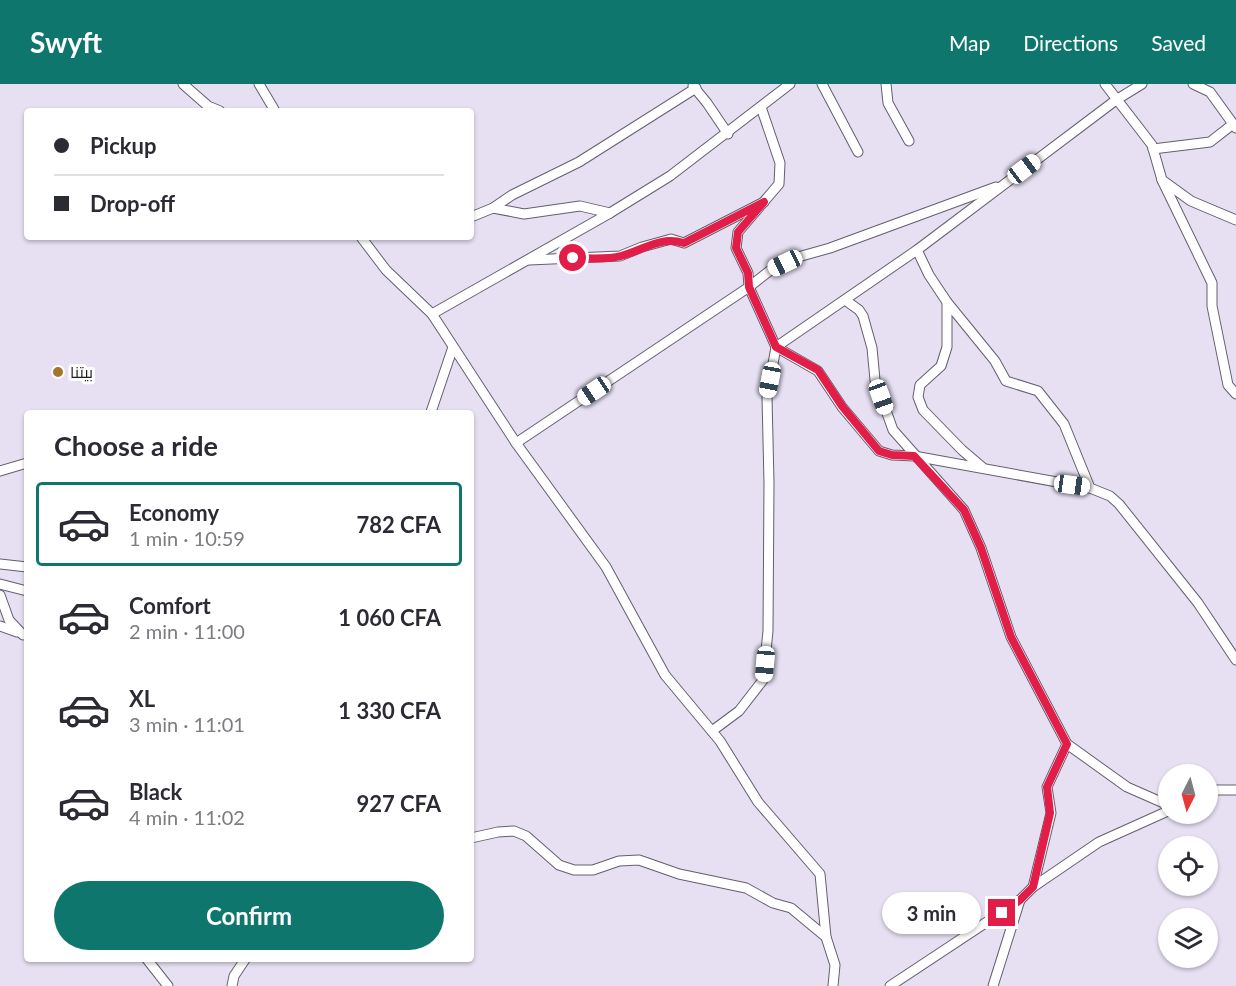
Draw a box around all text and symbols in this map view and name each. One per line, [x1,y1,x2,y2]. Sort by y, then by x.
text: Swyft [30,25,102,59]
text: Map [949,30,990,55]
text: Directions [1023,30,1118,55]
text: Saved [1151,30,1206,55]
text: Pickup [90,132,156,159]
car [1004,151,1044,187]
text: Drop-off [90,190,175,217]
route start [559,244,586,271]
car [765,247,805,279]
car [758,361,782,399]
place label: بيتنا [70,362,93,382]
marker: بيتنا [51,365,65,379]
car [574,373,614,409]
car [866,377,896,417]
text: Choose a ride [54,429,218,462]
car [1053,474,1091,496]
icon: car [57,497,111,551]
text: Economy [129,499,219,526]
text: 782 CFA [356,511,441,538]
text: 1 min · 10:59 [129,526,245,550]
icon: car [57,590,111,644]
text: Comfort [129,592,211,619]
text: 1 060 CFA [338,604,441,631]
text: 2 min · 11:00 [129,619,245,643]
car [754,645,776,683]
icon: car [57,683,111,737]
text: XL [129,685,155,712]
text: 1 330 CFA [338,697,441,724]
text: 3 min · 11:01 [129,712,245,736]
north arrow [1158,764,1218,824]
map controls [1158,764,1218,968]
icon: car [57,776,111,830]
text: Black [129,778,182,805]
text: 927 CFA [356,790,441,817]
text: 4 min · 11:02 [129,805,245,829]
button: locate [1158,836,1218,896]
button: Confirm [54,881,444,950]
callout: 3 min [882,892,981,934]
route end [988,899,1015,926]
text: 3 min [907,901,956,925]
button: layers [1158,908,1218,968]

